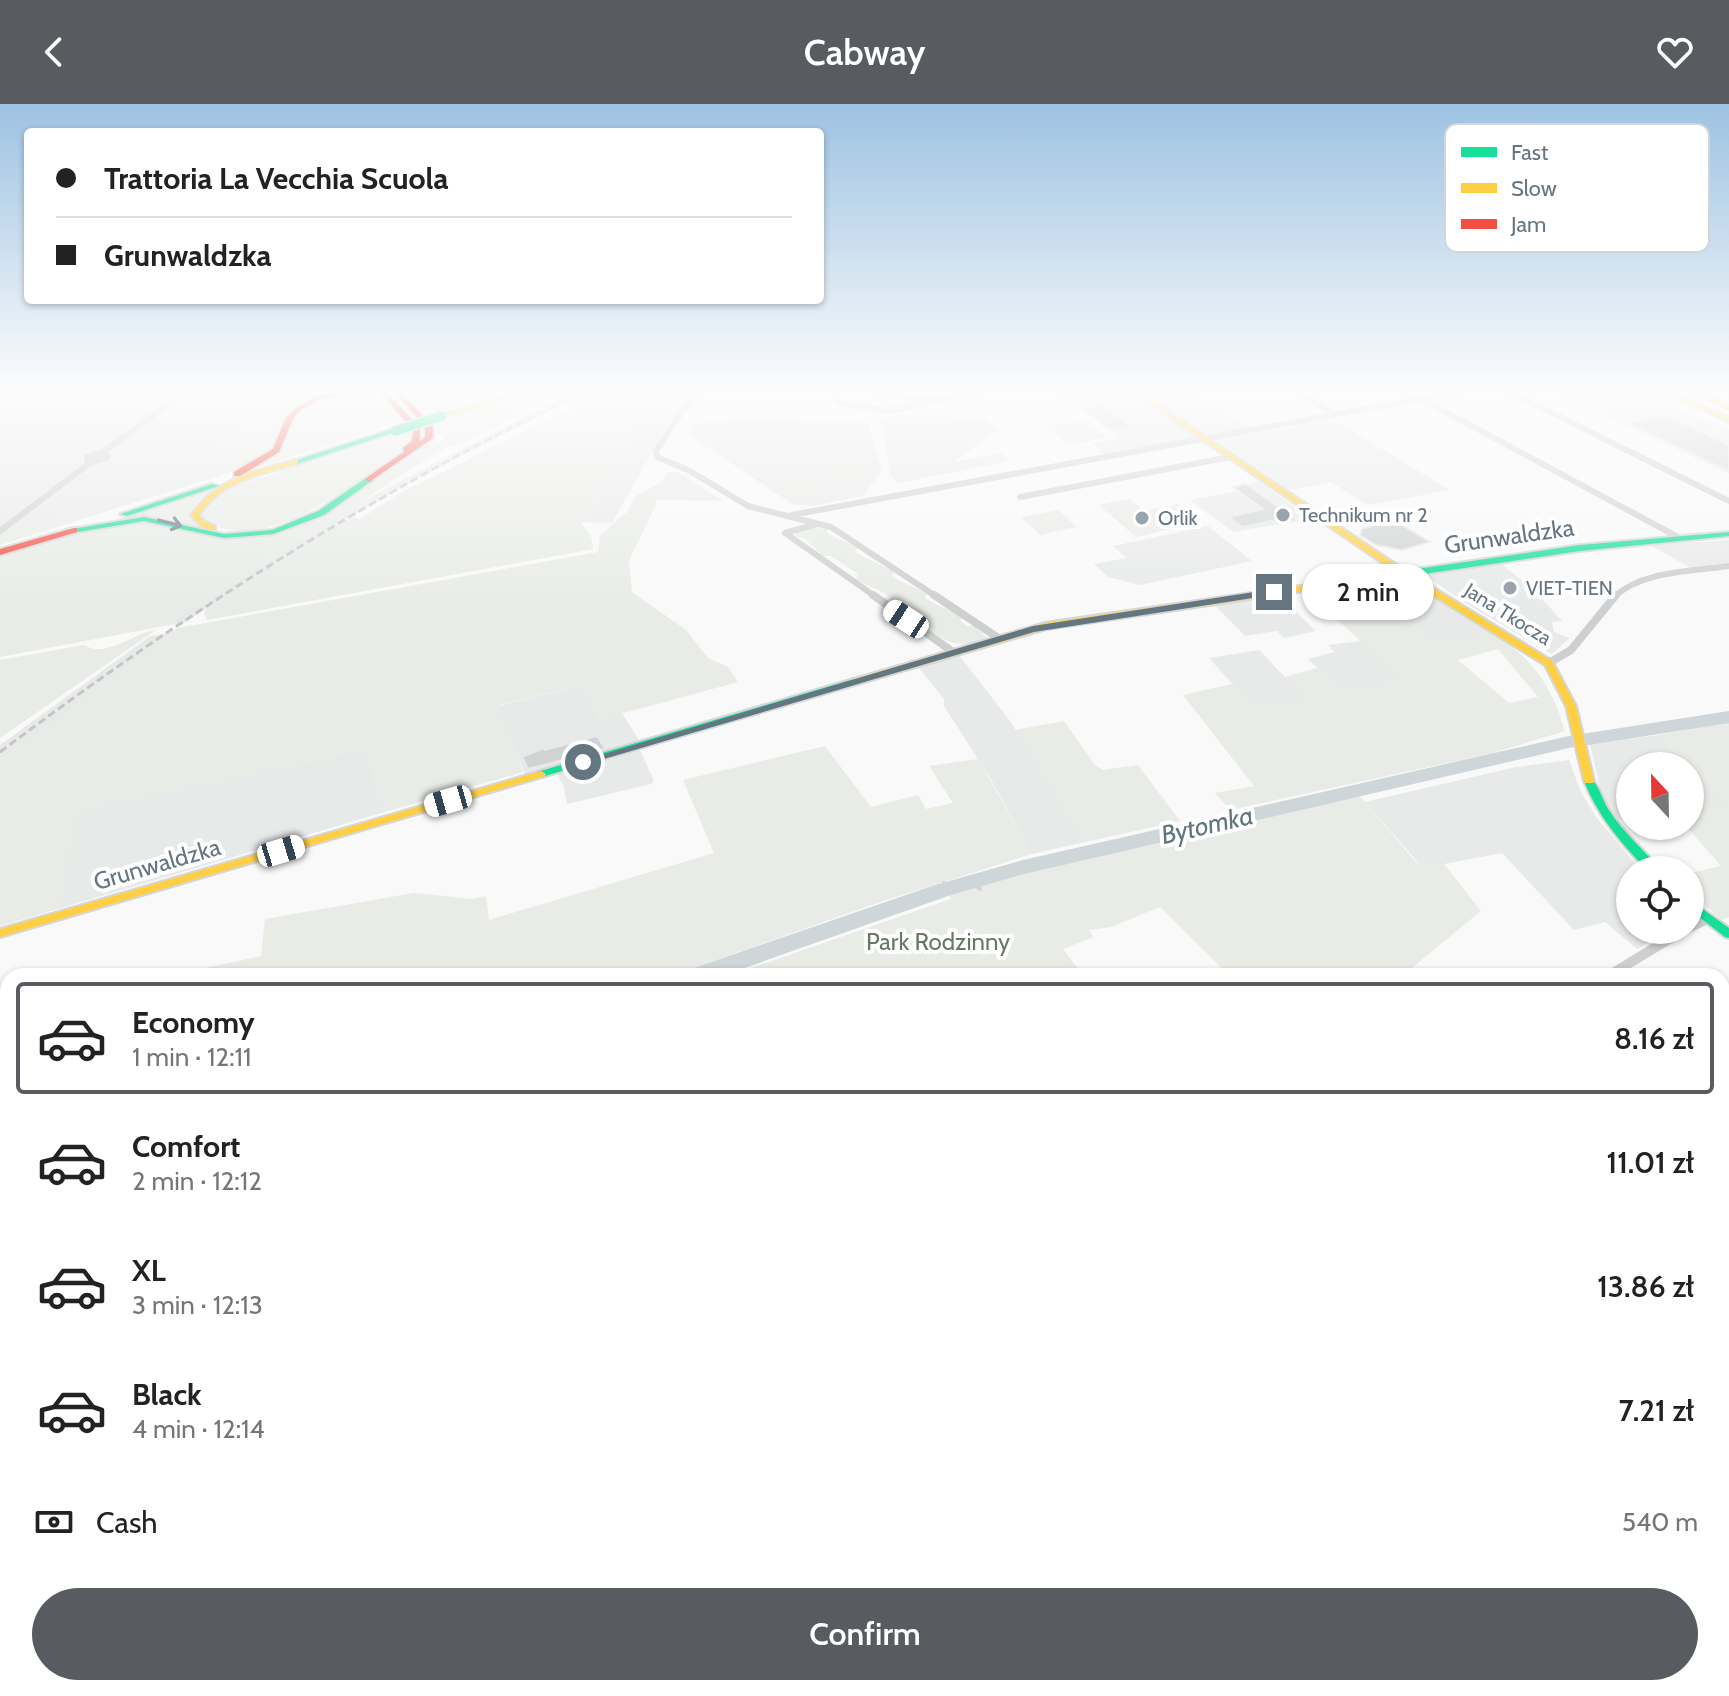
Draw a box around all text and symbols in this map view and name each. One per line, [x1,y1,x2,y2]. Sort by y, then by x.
icon: back [32,30,76,74]
text: Cabway [804,30,925,74]
icon: heart [1653,30,1697,74]
legend [1445,124,1709,252]
text: Fast [1511,139,1549,166]
text: Trattoria La Vecchia Scuola [104,160,448,197]
text: Slow [1511,175,1557,202]
text: Jam [1510,211,1546,238]
text: Grunwaldzka [104,237,271,274]
place label: Technikum nr 2 [1299,503,1428,527]
place label: Orlik [1158,506,1198,530]
marker: Technikum nr 2 [1274,506,1292,524]
marker: Orlik [1133,509,1151,527]
street label: Grunwaldzka [1442,512,1576,559]
one-way arrow [157,516,182,531]
callout: 2 min [1302,564,1434,620]
route end [1256,574,1292,610]
text: 2 min [1337,576,1399,608]
place label: VIET-TIEN [1526,576,1613,600]
street label: Jana Tkocza [1459,577,1556,650]
marker: VIET-TIEN [1501,579,1519,597]
car [879,596,933,642]
route start [565,744,601,780]
north arrow [1616,752,1704,840]
map controls [1616,752,1704,944]
car [422,783,474,819]
water label: Bytomka [1158,799,1256,851]
street label: Grunwaldzka [90,832,224,896]
car [255,833,307,869]
button: locate [1616,856,1704,944]
park label: Park Rodzinny [866,927,1010,956]
icon: car [36,1002,108,1074]
text: Economy [132,1004,255,1041]
text: 8.16 zł [1614,1020,1694,1057]
text: 1 min · 12:11 [132,1041,252,1073]
icon: car [36,1126,108,1198]
text: Comfort [132,1128,240,1165]
text: 11.01 zł [1607,1144,1694,1181]
text: 2 min · 12:12 [132,1165,262,1197]
icon: car [36,1250,108,1322]
text: XL [132,1252,166,1289]
text: 13.86 zł [1597,1268,1694,1305]
text: 3 min · 12:13 [132,1289,263,1321]
icon: car [36,1374,108,1446]
text: Black [132,1376,202,1413]
text: 7.21 zł [1619,1392,1694,1429]
text: 4 min · 12:14 [132,1413,265,1445]
icon: cash [32,1500,76,1544]
text: Cash [96,1504,158,1541]
text: 540 m [1622,1506,1698,1538]
button: Confirm [32,1588,1698,1680]

